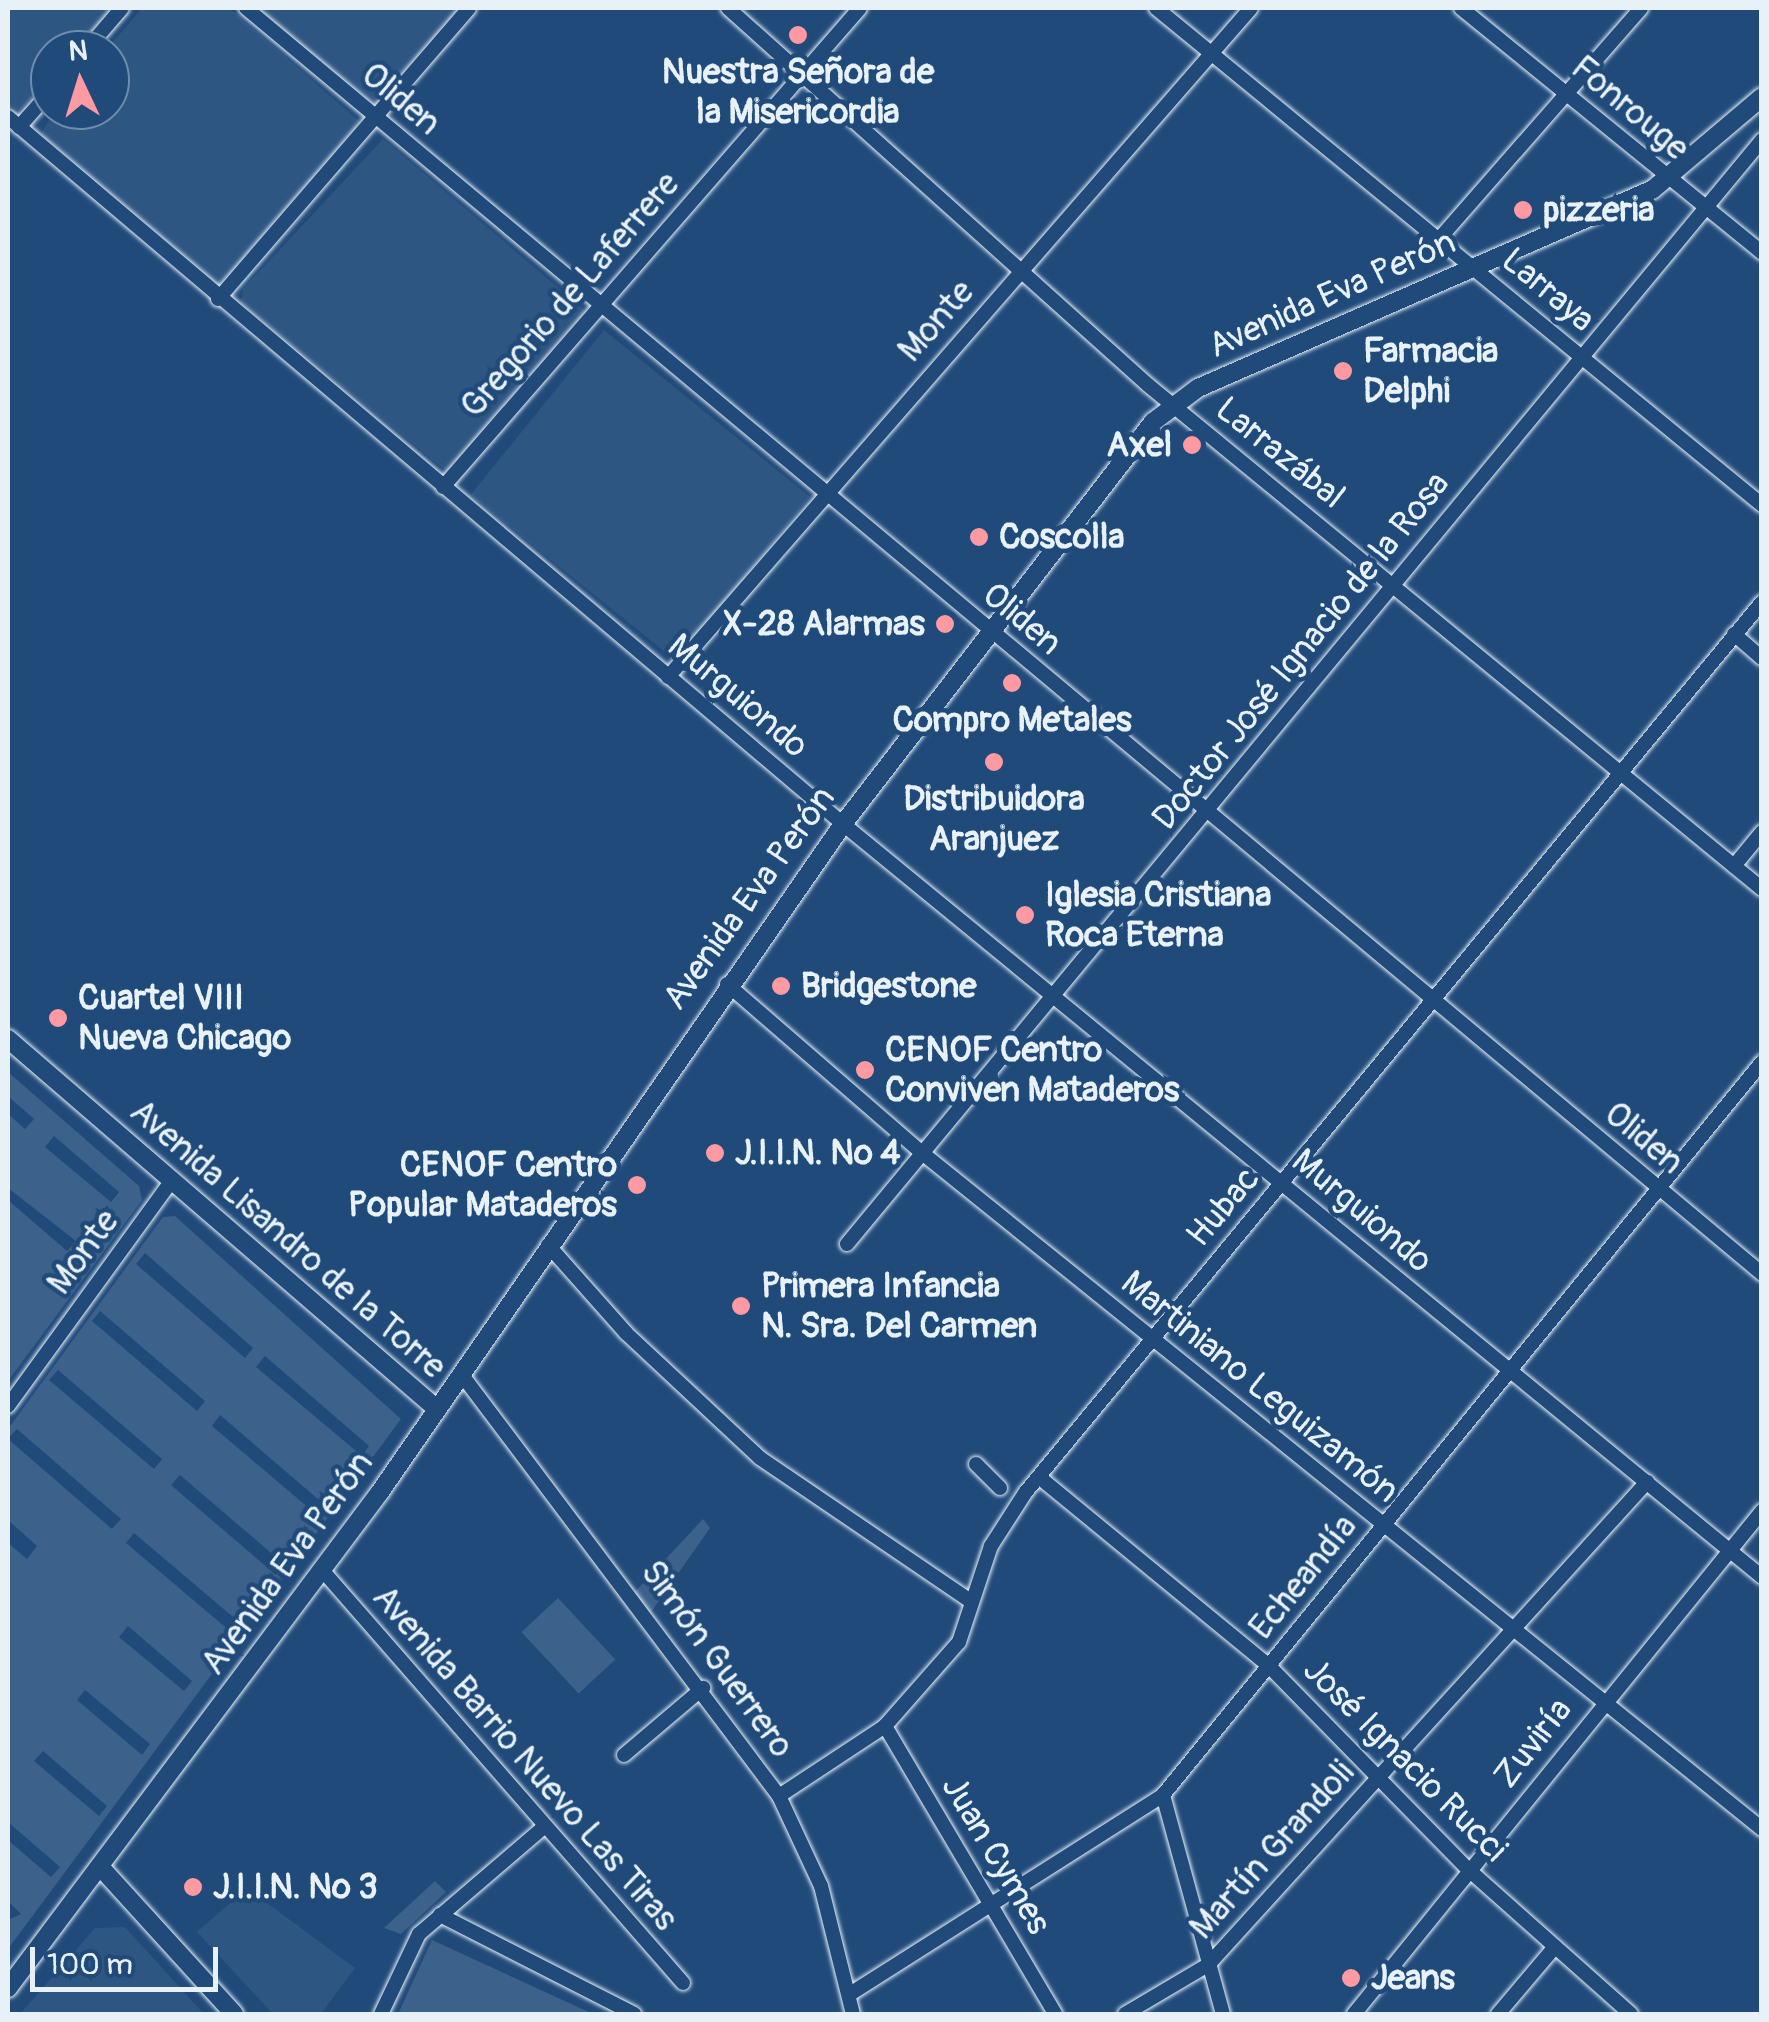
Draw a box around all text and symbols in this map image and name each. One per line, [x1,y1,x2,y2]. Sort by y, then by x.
marker: Nuestra Señora de la Misericordia [787,24,809,46]
north arrow [30,30,130,130]
text: N [67,33,89,70]
street label: Fonrouge [1563,47,1697,169]
place label: Nuestra Señora de la Misericordia [662,51,934,133]
street label: Oliden [353,54,449,144]
street label: Gregorio de Laferrere [452,163,688,427]
place label: pizzeria [1543,189,1654,231]
marker: pizzeria [1512,199,1534,221]
street label: Avenida Eva Perón [1202,221,1462,367]
street label: Larraya [1493,239,1603,341]
street label: Monte [889,272,983,370]
place label: Farmacia Delphi [1363,330,1498,412]
marker: Farmacia Delphi [1332,360,1354,382]
street label: Larrazábal [1207,388,1353,518]
place label: Axel [1106,424,1172,466]
marker: Axel [1181,434,1203,456]
street label: Doctor José Ignacio de la Rosa [1144,464,1458,838]
place label: Coscolla [999,516,1125,558]
marker: Coscolla [968,526,990,548]
street label: Oliden [974,574,1070,664]
place label: X-28 Alarmas [723,603,925,645]
marker: X-28 Alarmas [934,613,956,635]
street label: Murguiondo [659,625,817,767]
marker: Compro Metales [1001,672,1023,694]
place label: Compro Metales [892,699,1132,741]
marker: Distribuidora Aranjuez [983,751,1005,773]
street label: Avenida Eva Perón [654,778,844,1018]
place label: Distribuidora Aranjuez [903,778,1085,860]
place label: Iglesia Cristiana Roca Eterna [1045,874,1271,956]
marker: Iglesia Cristiana Roca Eterna [1014,904,1036,926]
place label: Bridgestone [801,965,977,1007]
marker: Bridgestone [770,975,792,997]
place label: Cuartel VIII Nueva Chicago [78,977,291,1059]
marker: Cuartel VIII Nueva Chicago [47,1007,69,1029]
place label: CENOF Centro Conviven Mataderos [885,1029,1179,1111]
marker: CENOF Centro Conviven Mataderos [854,1059,876,1081]
street label: Avenida Lisandro de la Torre [122,1090,454,1388]
street label: Oliden [1596,1093,1692,1183]
place label: J.I.I.N. Nº 4 [735,1132,901,1174]
street label: Murguiondo [1283,1140,1441,1282]
marker: J.I.I.N. Nº 4 [704,1142,726,1164]
place label: CENOF Centro Popular Mataderos [348,1144,617,1226]
street label: Hubac [1178,1159,1268,1255]
marker: CENOF Centro Popular Mataderos [626,1174,648,1196]
street label: Monte [38,1201,128,1303]
street label: Martiniano Leguizamón [1113,1262,1407,1512]
place label: Primera Infancia N. Sra. Del Carmen [761,1265,1037,1347]
marker: Primera Infancia N. Sra. Del Carmen [730,1295,752,1317]
street label: Avenida Eva Perón [192,1443,382,1683]
street label: Echeandía [1240,1506,1366,1648]
street label: Simón Guerrero [631,1552,803,1766]
street label: Avenida Barrio Nuevo Las Tiras [364,1577,686,1939]
street label: José Ignacio Rucci [1294,1649,1516,1871]
street label: Zuviría [1485,1690,1581,1796]
street label: Martín Grandoli [1181,1752,1363,1948]
street label: Juan Cymes [932,1768,1060,1942]
place label: J.I.I.N. Nº 3 [213,1866,378,1908]
marker: J.I.I.N. Nº 3 [182,1876,204,1898]
scale bar [35,1927,222,1989]
text: 100 m [47,1946,133,1983]
place label: Jeans [1371,1957,1455,1999]
marker: Jeans [1340,1967,1362,1989]

